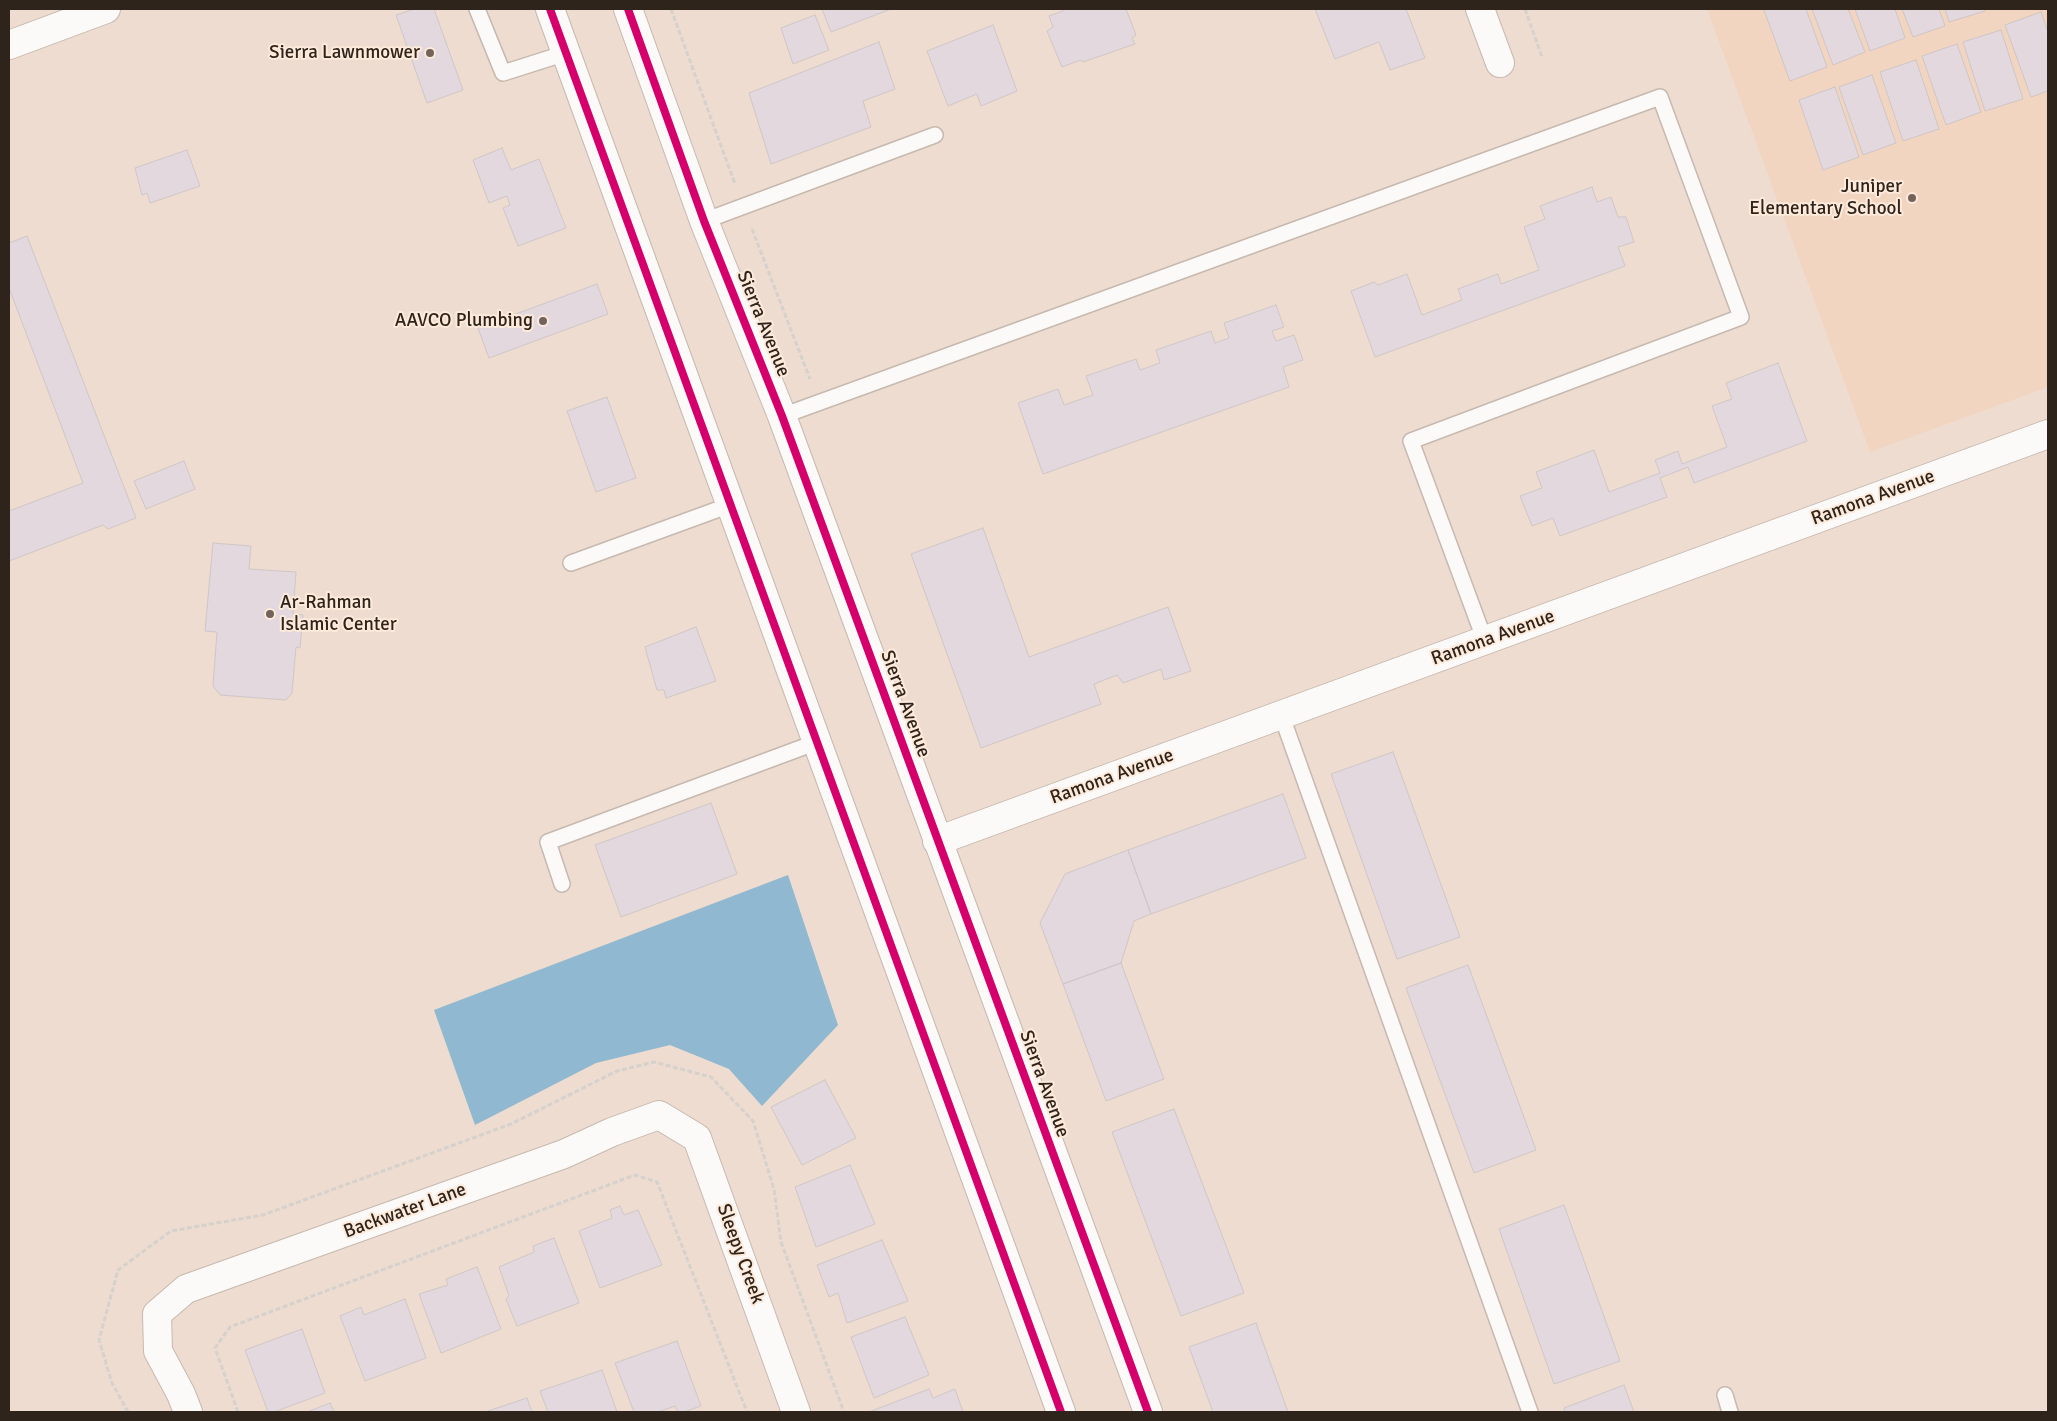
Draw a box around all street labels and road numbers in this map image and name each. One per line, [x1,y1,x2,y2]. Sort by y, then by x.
street label: Sierra Avenue [731,268,795,380]
street label: Ramona Avenue [1808,465,1938,531]
street label: Ramona Avenue [1428,605,1558,671]
street label: Sierra Avenue [875,647,935,761]
street label: Ramona Avenue [1047,744,1177,810]
street label: Sierra Avenue [1014,1027,1074,1141]
street label: Backwater Lane [341,1178,469,1244]
street label: Sleepy Creek [711,1201,769,1307]

